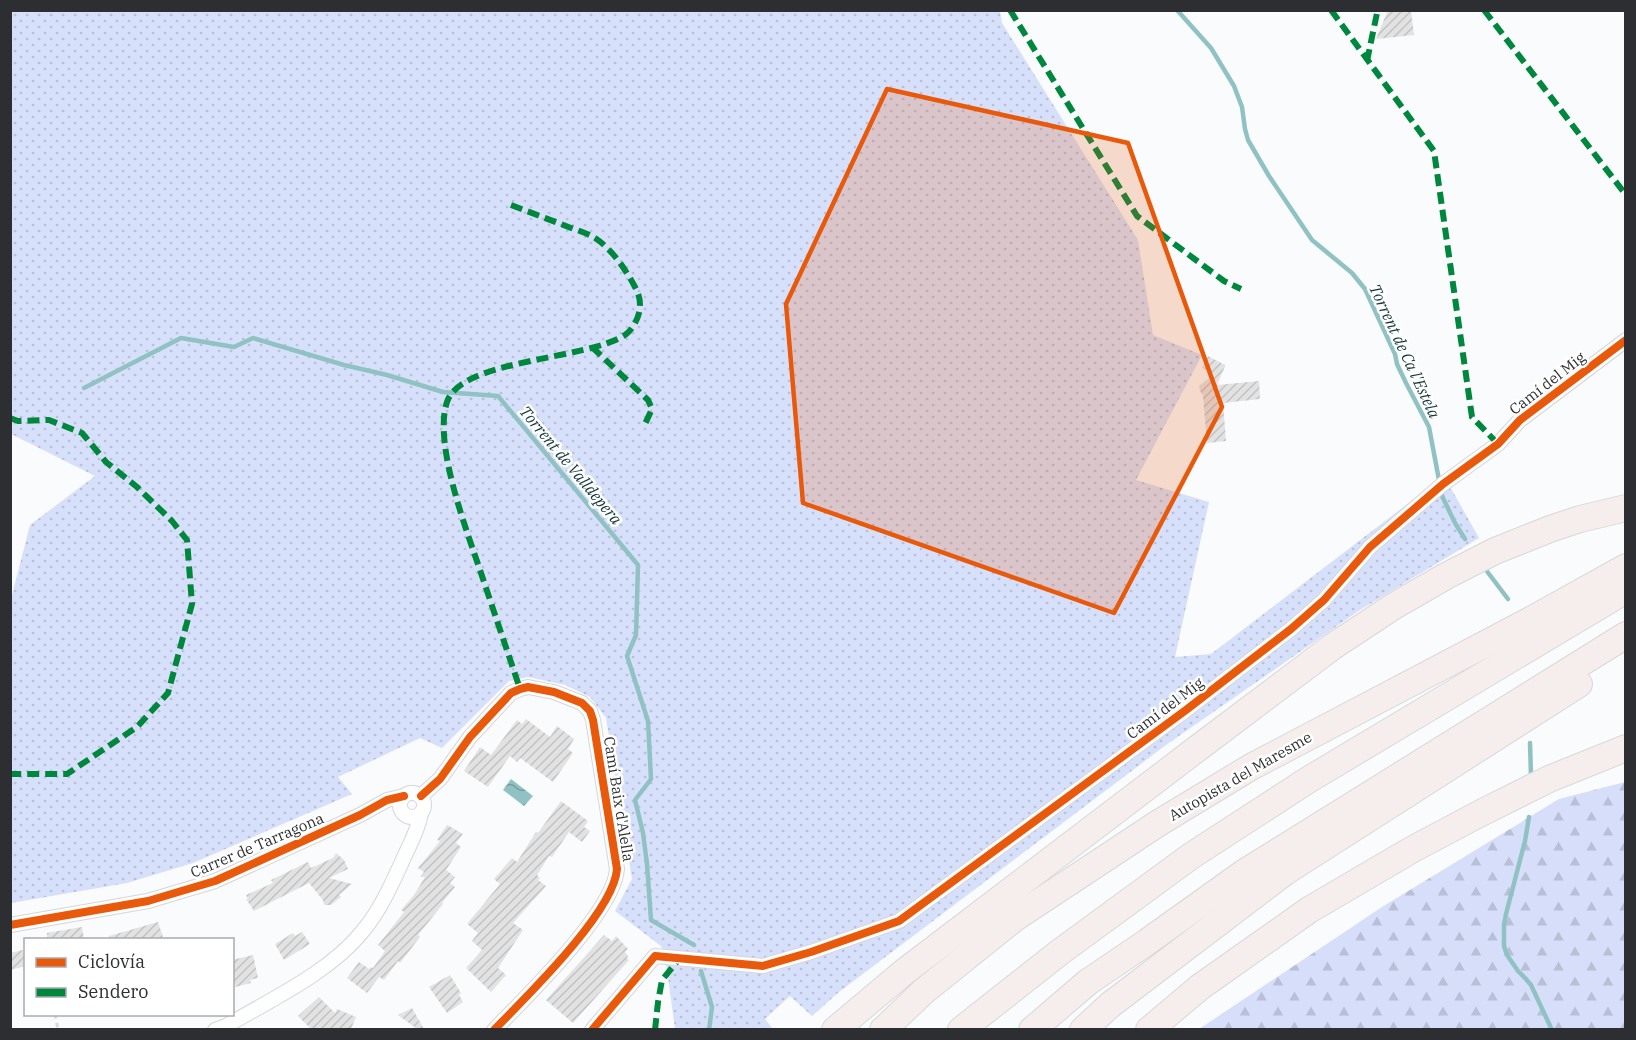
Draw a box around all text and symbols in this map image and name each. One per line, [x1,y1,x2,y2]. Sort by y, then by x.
water label: Torrent de Ca l'Estela [1365,281,1445,421]
street label: Camí del Mig [1505,347,1589,419]
water label: Torrent de Valldepera [515,402,627,529]
street label: Camí del Mig [1123,673,1207,743]
street label: Autopista del Maresme [1165,727,1315,825]
street label: Camí Baix d'Alella [600,735,638,863]
street label: Carrer de Tarragona [187,808,327,882]
legend [24,938,234,1016]
text: Ciclovía [78,950,145,973]
text: Sendero [78,980,148,1003]

